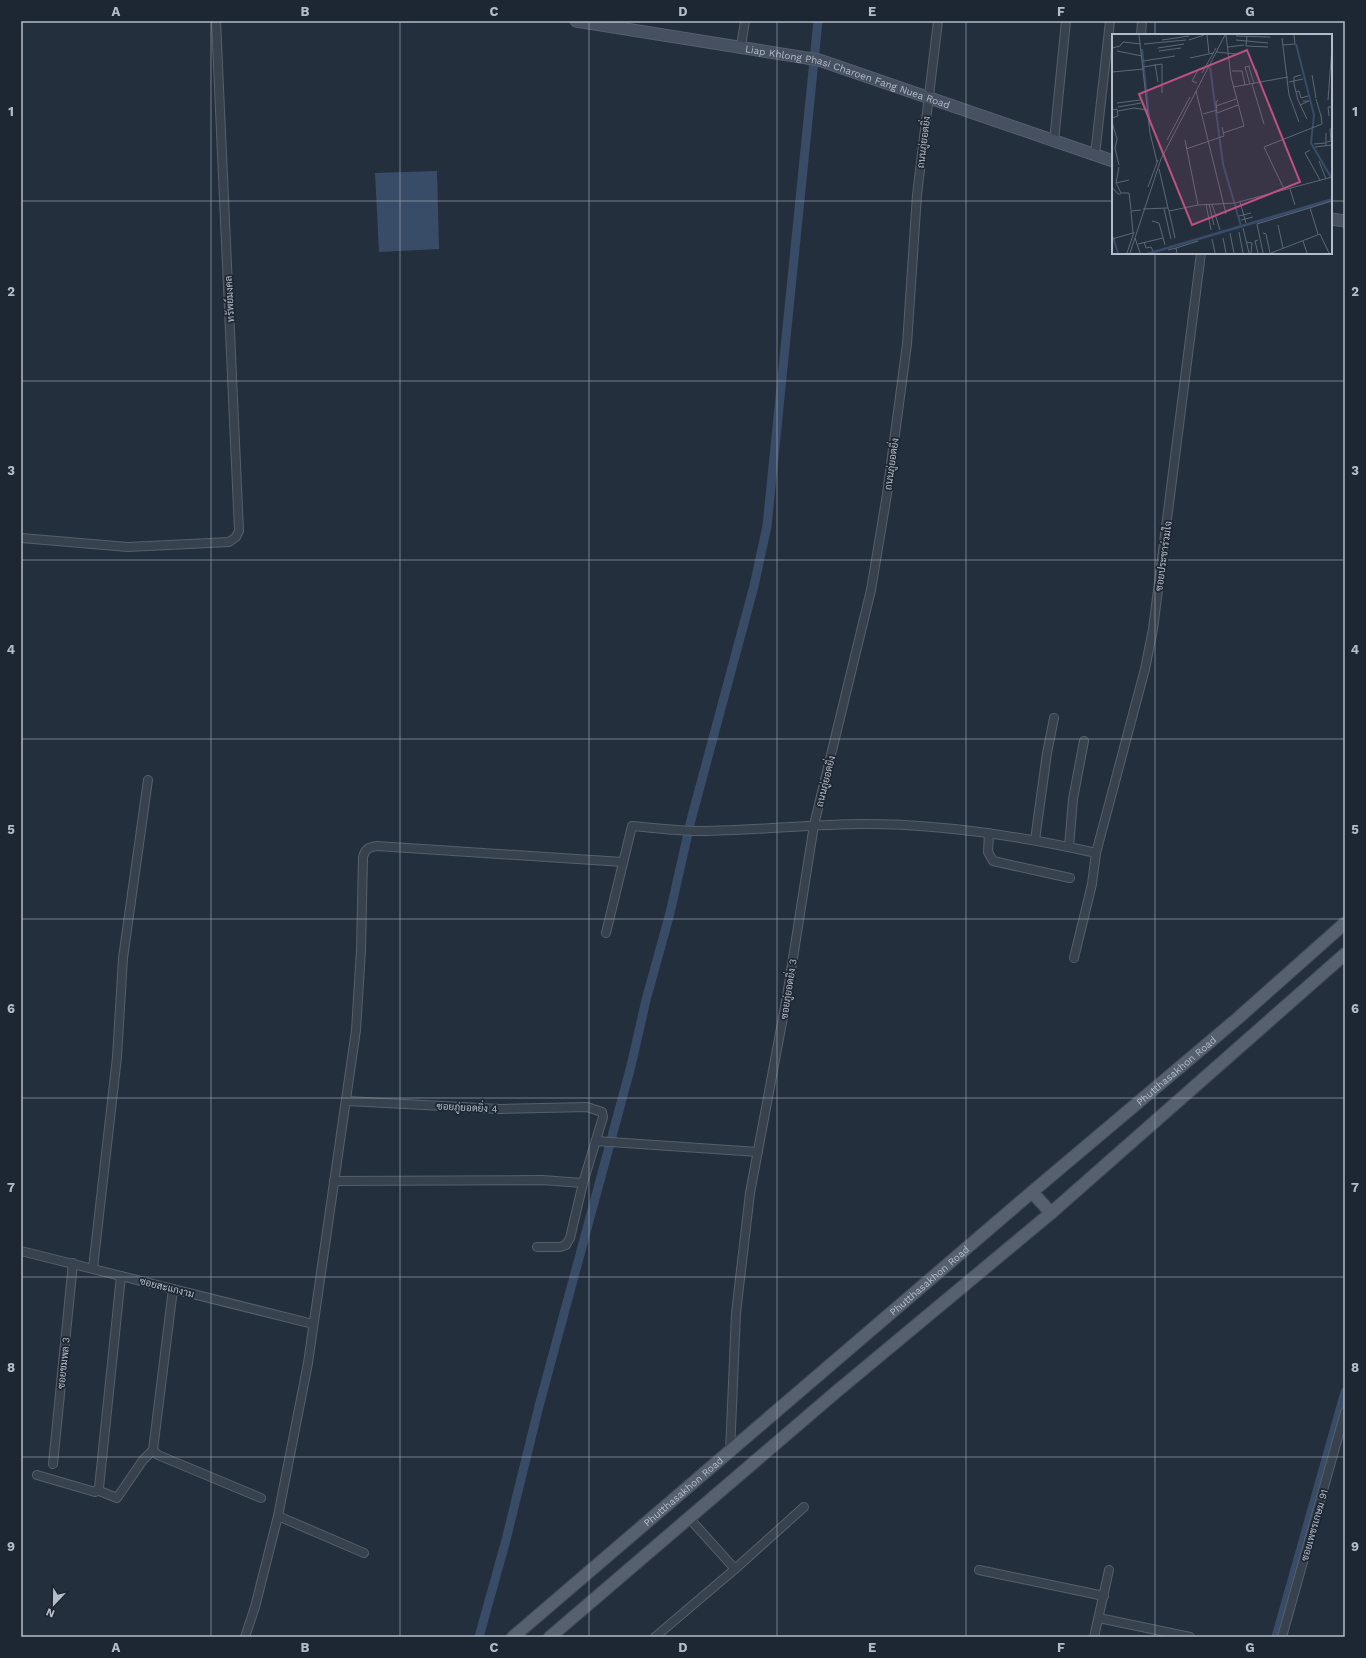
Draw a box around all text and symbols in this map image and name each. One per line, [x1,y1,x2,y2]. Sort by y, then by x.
text: A [112,4,121,19]
text: B [301,4,310,19]
text: C [490,4,499,19]
text: D [678,4,688,19]
text: E [868,4,876,19]
text: F [1057,4,1065,19]
text: G [1245,4,1255,19]
inset map [1112,34,1332,254]
street label: Liap Khlong Phasi Charoen Fang Nuea Road [744,43,951,111]
text: 1 [8,104,14,119]
text: 1 [1352,104,1358,119]
street label: ถนนภู่ยอดยิ่ง [912,115,934,169]
street label: ทรัพย์มงคล [221,275,236,323]
text: 2 [7,284,15,299]
text: 2 [1351,284,1359,299]
street label: ถนนภู่ยอดยิ่ง [880,437,903,491]
text: 3 [7,463,15,478]
text: 3 [1351,463,1359,478]
street label: ซอยประชาร่วมใจ [1152,520,1174,592]
text: 4 [7,642,16,657]
text: 4 [1351,642,1360,657]
street label: ถนนภู่ยอดยิ่ง [811,754,839,808]
text: 5 [7,822,15,837]
text: 5 [1351,822,1359,837]
street label: ซอยภู่ยอดยิ่ง 3 [776,958,801,1020]
text: 6 [7,1001,15,1016]
text: 6 [1351,1001,1359,1016]
street label: Phutthasakhon Road [1134,1034,1218,1108]
street label: ซอยภู่ยอดยิ่ง 4 [436,1098,498,1117]
text: 7 [7,1180,15,1195]
text: 7 [1351,1180,1359,1195]
street label: Phutthasakhon Road [887,1244,971,1318]
street label: ซอยสะแกงาม [138,1275,195,1300]
street label: ซอยชมพล 3 [55,1336,72,1390]
text: 8 [7,1360,15,1375]
text: 8 [1351,1360,1359,1375]
street label: Phutthasakhon Road [641,1455,725,1529]
street label: ซอยเพชรเกษม 91 [1299,1488,1330,1562]
text: 9 [7,1539,15,1554]
text: 9 [1351,1539,1359,1554]
north arrow [34,1584,74,1624]
text: N [44,1605,57,1620]
text: A [112,1640,121,1655]
text: B [301,1640,310,1655]
text: C [490,1640,499,1655]
text: D [678,1640,688,1655]
text: E [868,1640,876,1655]
text: F [1057,1640,1065,1655]
text: G [1245,1640,1255,1655]

